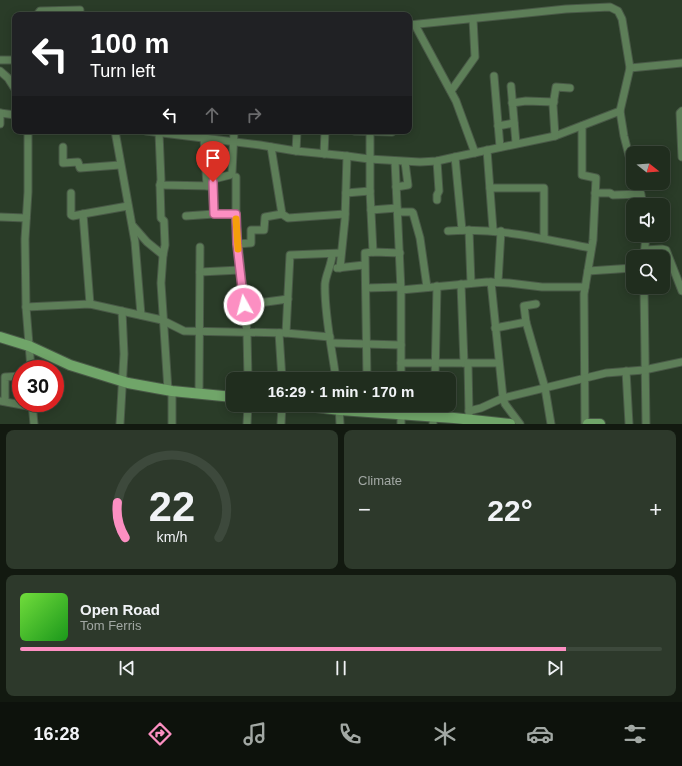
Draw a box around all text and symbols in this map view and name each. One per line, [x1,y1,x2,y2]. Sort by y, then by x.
icon: left [24,28,76,80]
text: 100 m [90,28,169,59]
text: Turn left [90,61,155,81]
icon: left [159,104,181,126]
icon: ahead [201,104,223,126]
icon: right [243,104,265,126]
pin [196,141,230,182]
north arrow [626,146,670,190]
map controls [626,146,670,294]
icon: arrive [202,147,224,169]
button: sound [626,198,670,242]
button: search [626,250,670,294]
position arrow [223,284,265,326]
speed limit sign: 30 [12,360,64,412]
text: 16:29 · 1 min · 170 m [268,383,414,400]
text: Climate [358,473,402,488]
text: 22 [149,482,195,529]
text: 22° [487,494,533,527]
text: − [358,497,371,522]
text: + [649,497,662,522]
text: km/h [157,528,188,544]
text: Open Road [80,601,160,618]
text: Tom Ferris [80,618,141,633]
icon: previous [116,657,138,679]
icon: pause [330,657,352,679]
icon: next [544,657,566,679]
icon: directions [146,720,174,748]
icon: music [241,720,269,748]
icon: phone [336,720,364,748]
icon: climate [431,720,459,748]
icon: car [526,720,554,748]
icon: filters [621,720,649,748]
text: 16:28 [33,724,79,744]

